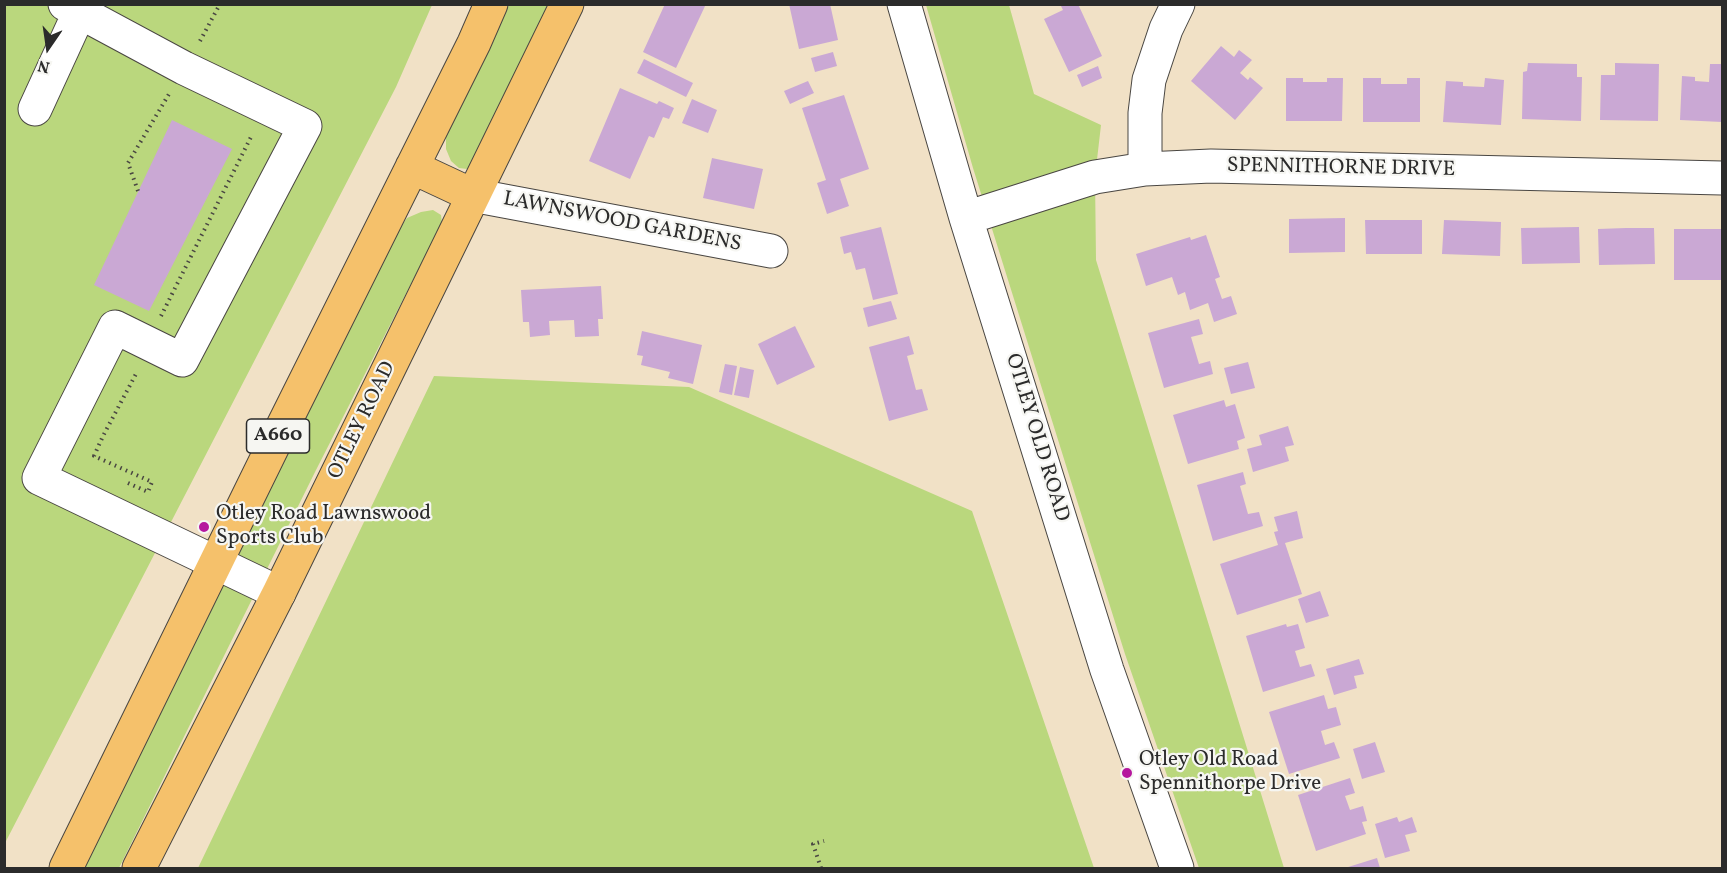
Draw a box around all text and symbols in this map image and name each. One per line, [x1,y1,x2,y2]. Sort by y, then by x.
north arrow [18,18,78,78]
text: N [36,54,52,78]
street label: SPENNITHORNE DRIVE [1227,154,1455,184]
street label: LAWNSWOOD GARDENS [501,188,743,258]
street label: OTLEY OLD ROAD [998,351,1074,525]
street label: OTLEY ROAD [324,358,402,484]
road number: A660 [246,419,310,453]
place label: Otley Road Lawnswood Sports Club [216,502,431,552]
marker: Otley Road Lawnswood Sports Club [197,520,211,534]
place label: Otley Old Road Spennithorpe Drive [1139,748,1321,798]
marker: Otley Old Road Spennithorpe Drive [1120,766,1134,780]

